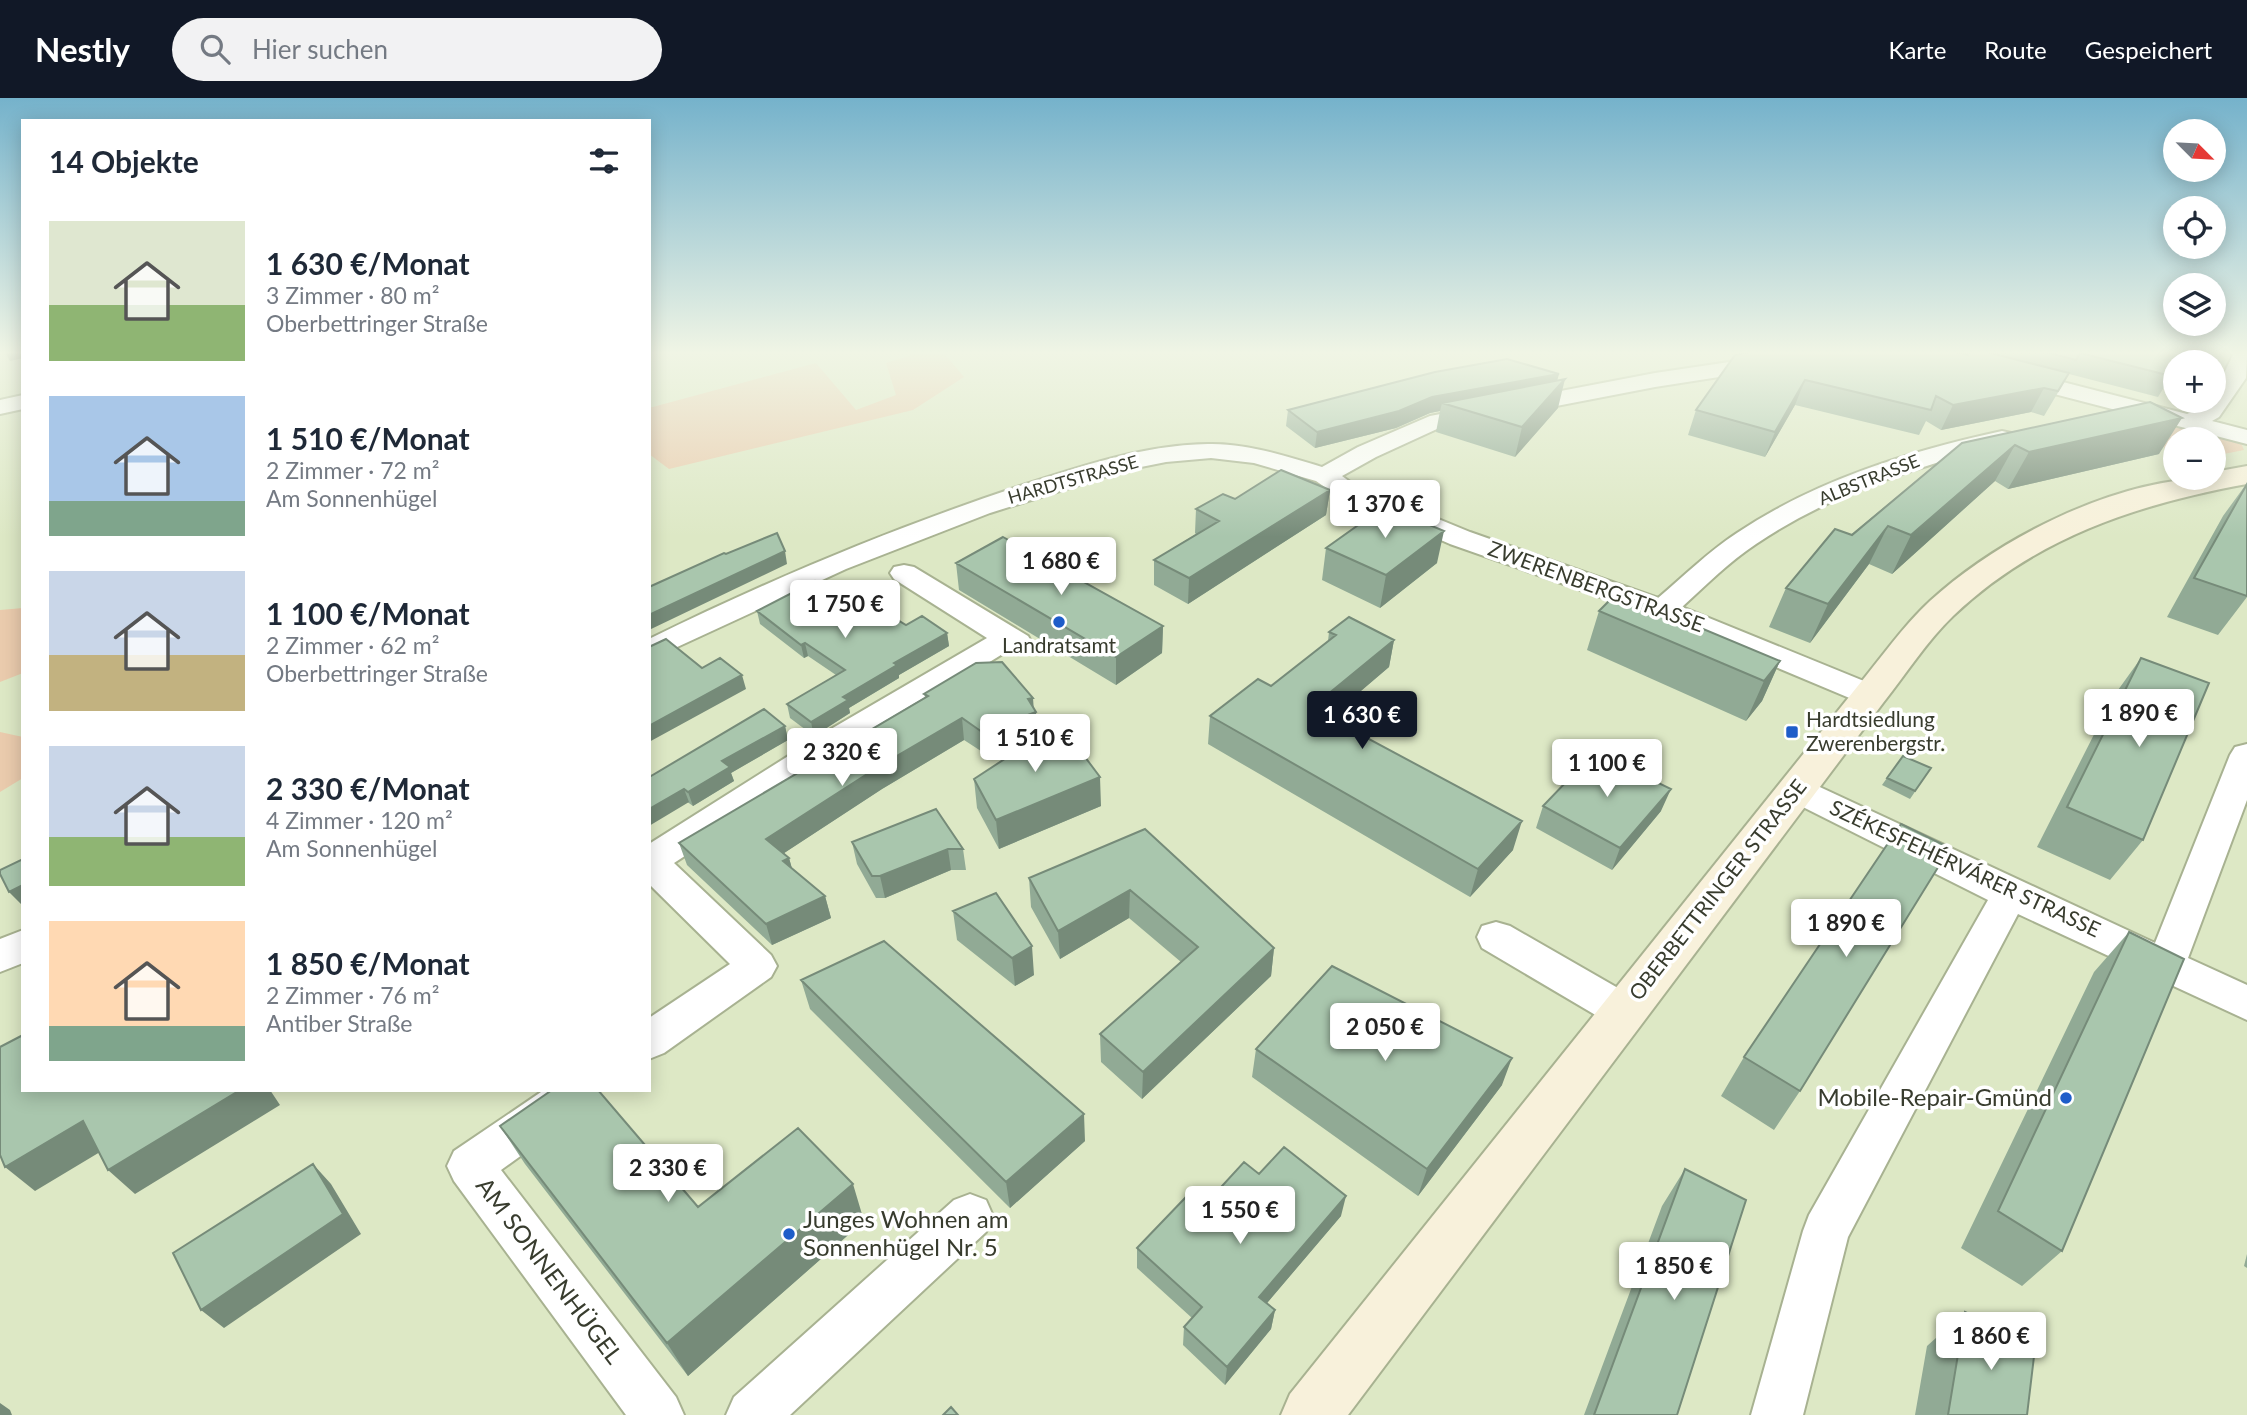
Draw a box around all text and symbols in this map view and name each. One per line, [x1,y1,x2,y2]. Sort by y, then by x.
search box [172,18,662,81]
text: Nestly [35,29,130,69]
icon: search [196,30,234,68]
text: Hier suchen [252,33,388,65]
text: Karte [1889,35,1946,64]
text: Route [1984,35,2047,64]
text: Gespeichert [2085,35,2212,64]
north arrow [2163,119,2226,182]
map controls [2163,119,2226,490]
icon: filters [585,142,623,180]
text: 14 Objekte [49,143,199,179]
button: locate [2163,196,2226,259]
text: 1 630 €/Monat [266,245,470,281]
icon: home [105,249,189,333]
button: layers [2163,273,2226,336]
text: 3 Zimmer · 80 m² [266,281,439,309]
text: Oberbettringer Straße [266,309,488,337]
button: + [2163,350,2226,413]
text: 1 510 €/Monat [266,420,470,456]
icon: home [105,424,189,508]
button: − [2163,427,2226,490]
street label: ALBSTRASSE [1815,449,1922,509]
street label: HARDTSTRASSE [1005,450,1140,508]
text: 2 Zimmer · 72 m² [266,456,439,484]
pin: 1 370 € [1320,480,1450,540]
text: Am Sonnenhügel [266,484,437,512]
text: 1 370 € [1346,489,1424,517]
street label: ZWERENBERGSTRASSE [1485,535,1708,636]
pin: 1 680 € [996,538,1126,597]
text: 1 680 € [1022,546,1100,574]
pin: 1 750 € [780,580,910,640]
text: 1 750 € [806,589,884,617]
text: 1 100 €/Monat [266,595,470,631]
icon: home [105,599,189,683]
marker: Landratsamt [1051,614,1067,630]
text: 2 Zimmer · 62 m² [266,631,439,659]
place label: Landratsamt [1002,632,1117,657]
text: Oberbettringer Straße [266,659,488,687]
pin: 1 890 € [2074,690,2204,749]
pin: 1 630 € [1297,692,1427,751]
text: 1 890 € [2100,698,2178,726]
text: 1 630 € [1323,700,1401,728]
place label: Hardtsiedlung Zwerenbergstr. [1806,706,1945,755]
pin: 1 510 € [970,714,1100,774]
text: 1 510 € [996,723,1074,751]
marker: Hardtsiedlung Zwerenbergstr. [1784,724,1800,740]
pin: 2 320 € [777,728,907,788]
text: 2 320 € [803,737,881,765]
pin: 1 100 € [1542,740,1672,799]
text: 1 100 € [1568,748,1646,776]
text: 2 330 €/Monat [266,770,470,806]
icon: home [105,774,189,858]
street label: OBERBETTRINGER STRASSE [1623,774,1811,1004]
street label: SZÉKESFEHÉRVÁRER STRASSE [1826,794,2105,941]
text: 4 Zimmer · 120 m² [266,806,453,834]
text: Am Sonnenhügel [266,834,437,862]
pin: 1 890 € [1781,900,1911,959]
text: 1 890 € [1807,908,1885,936]
text: 1 850 €/Monat [266,945,470,981]
icon: home [105,949,189,1033]
text: 2 Zimmer · 76 m² [266,981,439,1009]
pin: 2 050 € [1320,1004,1450,1063]
text: Antiber Straße [266,1009,412,1037]
text: 2 050 € [1346,1012,1424,1040]
place label: Mobile-Repair-Gmünd [1818,1082,2052,1111]
marker: Mobile-Repair-Gmünd [2058,1090,2074,1106]
pin: 2 330 € [603,1144,733,1204]
text: 2 330 € [629,1153,707,1181]
street label: AM SONNENHÜGEL [471,1171,630,1369]
pin: 1 550 € [1175,1186,1305,1246]
text: 1 550 € [1201,1195,1279,1223]
place label: Junges Wohnen am Sonnenhügel Nr. 5 [803,1204,1009,1261]
marker: Junges Wohnen am Sonnenhügel Nr. 5 [781,1226,797,1242]
pin: 1 850 € [1609,1242,1739,1302]
text: 1 850 € [1635,1251,1713,1279]
pin: 1 860 € [1926,1312,2056,1372]
text: 1 860 € [1952,1321,2030,1349]

